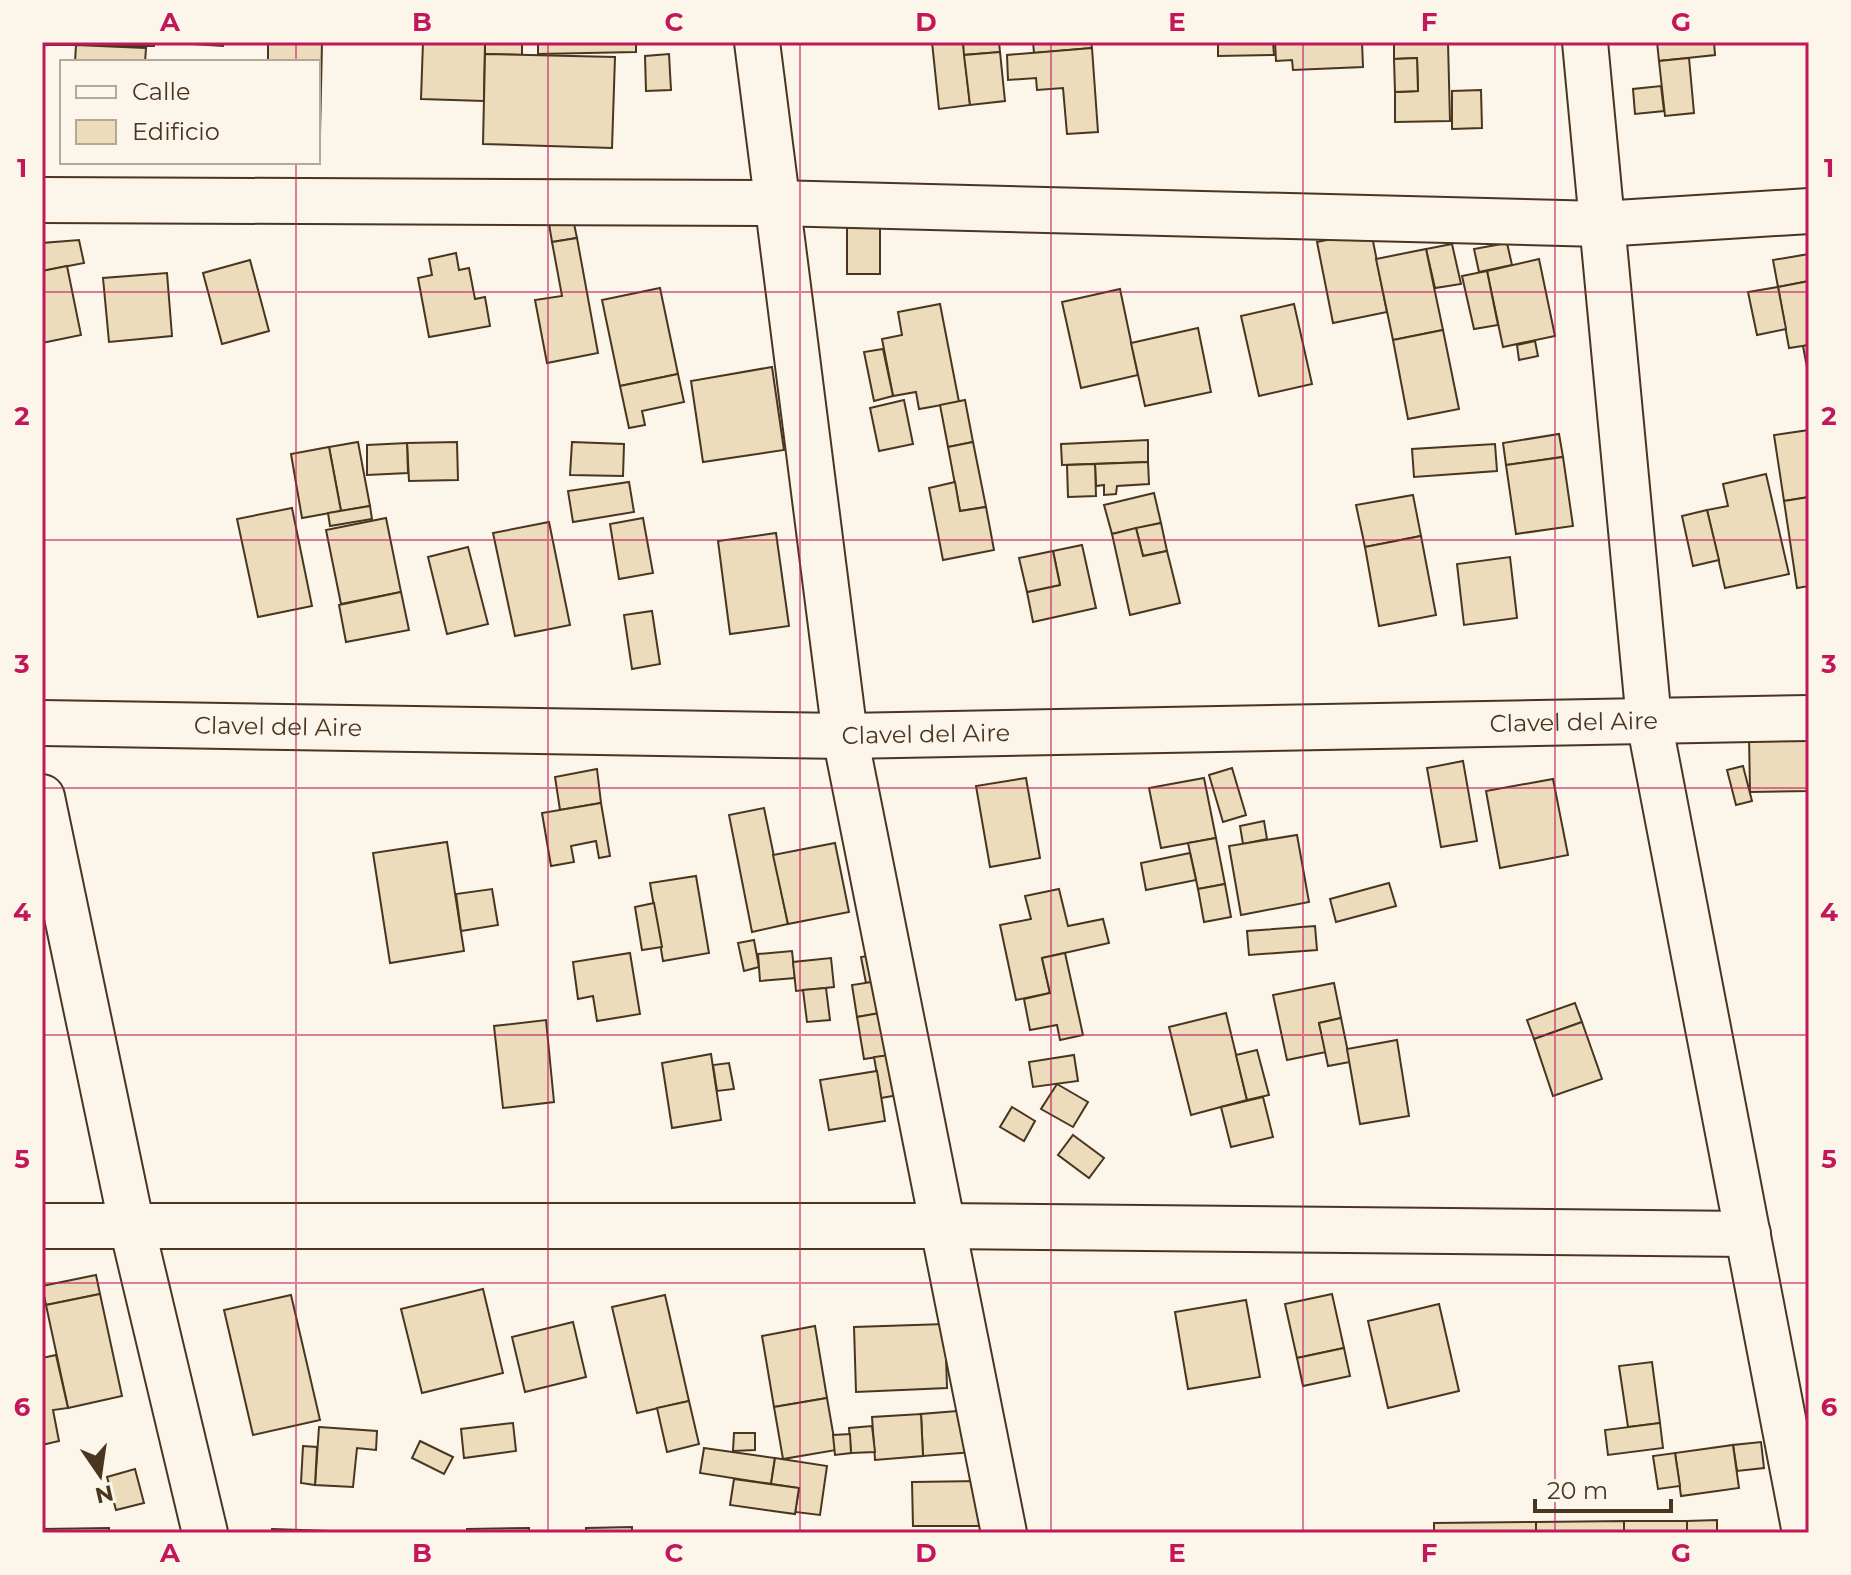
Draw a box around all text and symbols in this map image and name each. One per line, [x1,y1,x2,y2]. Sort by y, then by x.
text: A [159,6,181,38]
text: B [412,6,432,38]
text: C [665,6,684,38]
text: D [915,6,937,38]
text: E [1168,6,1186,38]
text: F [1421,6,1437,38]
text: G [1671,6,1691,38]
legend [60,60,320,164]
text: Calle [132,77,190,106]
text: Edificio [132,117,220,146]
text: 1 [17,152,27,184]
text: 1 [1824,152,1834,184]
text: 2 [14,400,30,432]
text: 2 [1821,400,1837,432]
text: 3 [13,648,30,680]
text: 3 [1820,648,1837,680]
street label: Clavel del Aire [1489,706,1658,738]
street label: Clavel del Aire [194,710,362,742]
street label: Clavel del Aire [841,718,1010,750]
text: 4 [13,896,31,928]
text: 4 [1820,896,1838,928]
text: 5 [14,1143,30,1175]
text: 5 [1821,1143,1837,1175]
text: 6 [14,1391,31,1423]
text: 6 [1821,1391,1838,1423]
north arrow [60,1435,140,1515]
scale bar [1535,1463,1671,1513]
text: 20 m [1547,1476,1608,1505]
text: N [93,1479,116,1509]
text: A [159,1537,181,1569]
text: B [412,1537,432,1569]
text: C [665,1537,684,1569]
text: D [915,1537,937,1569]
text: E [1168,1537,1186,1569]
text: F [1421,1537,1437,1569]
text: G [1671,1537,1691,1569]

